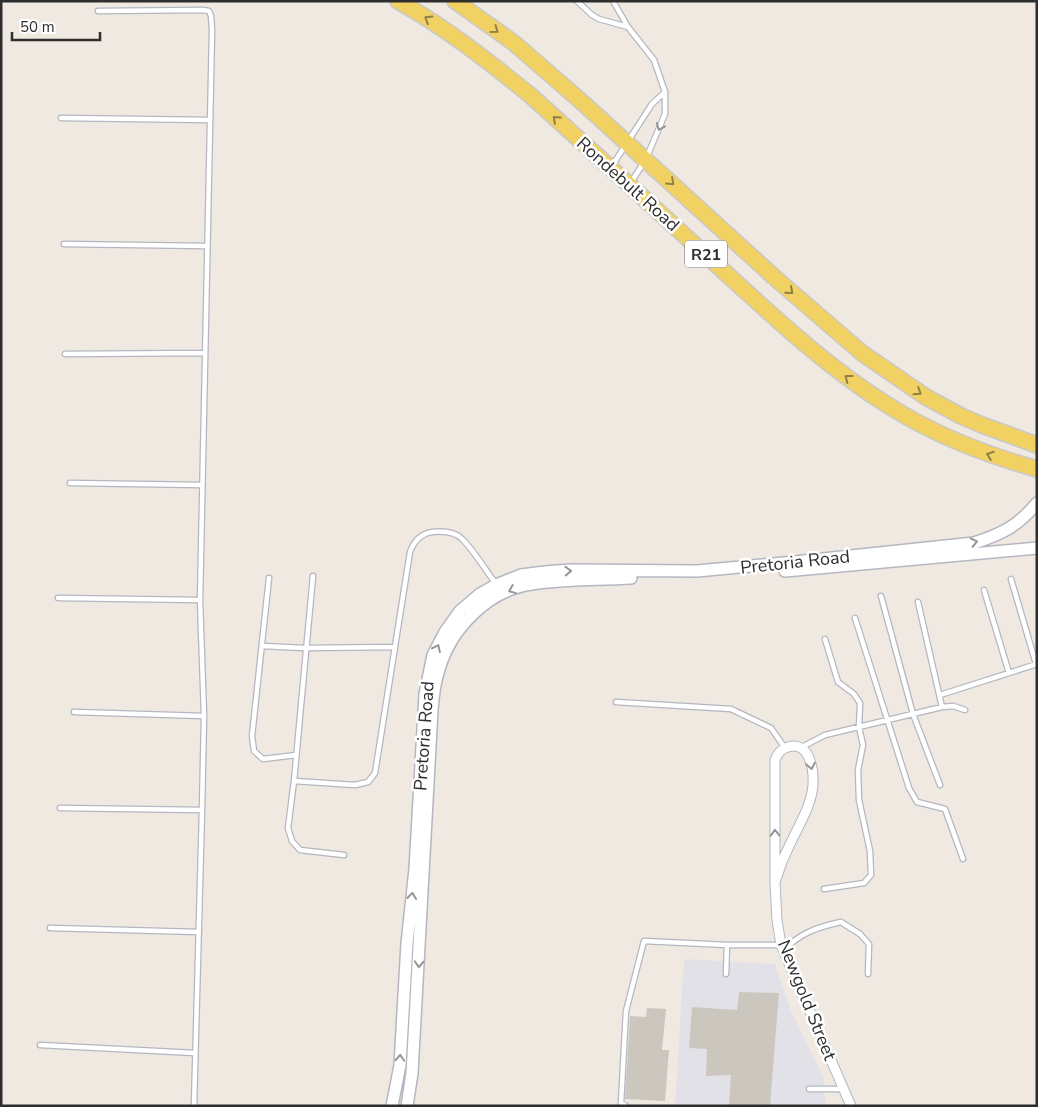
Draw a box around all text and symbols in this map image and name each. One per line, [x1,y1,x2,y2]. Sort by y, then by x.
scale bar [12,10,100,42]
one-way arrow [425,15,434,25]
text: 50 m [20,17,55,37]
one-way arrow [489,24,499,33]
one-way arrow [553,116,562,125]
one-way arrow [656,122,666,131]
street label: Rondebult Road [571,131,685,237]
one-way arrow [665,176,674,185]
road number: R21 [685,240,727,268]
one-way arrow [785,286,794,295]
one-way arrow [845,375,854,383]
one-way arrow [912,386,922,395]
one-way arrow [986,451,995,461]
one-way arrow [970,537,979,548]
street label: Pretoria Road [739,544,851,580]
one-way arrow [564,566,572,576]
one-way arrow [508,584,517,594]
one-way arrow [431,644,441,653]
street label: Pretoria Road [408,680,440,792]
one-way arrow [805,761,815,770]
one-way arrow [770,829,780,836]
one-way arrow [406,892,417,900]
street label: Newgold Street [772,936,842,1064]
one-way arrow [413,960,424,968]
one-way arrow [395,1054,406,1062]

